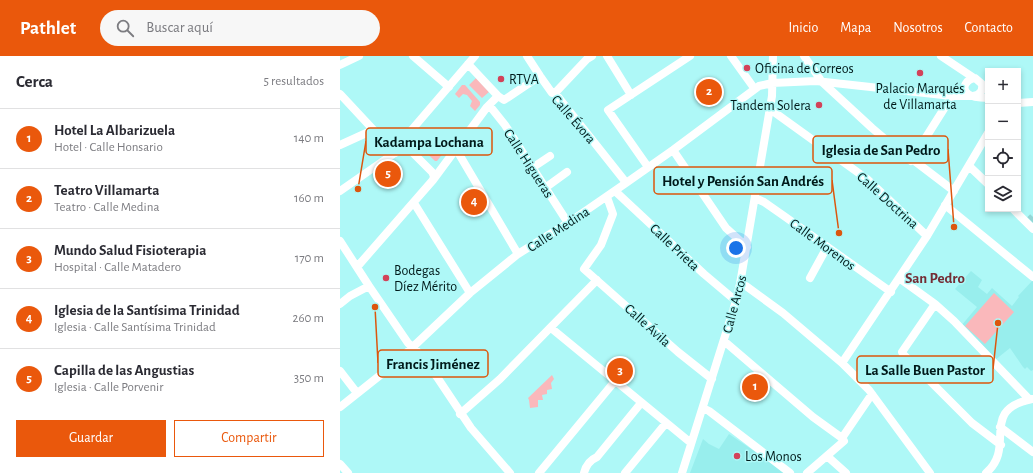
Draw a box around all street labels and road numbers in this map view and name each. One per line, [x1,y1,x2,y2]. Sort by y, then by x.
street label: Calle Évora [549,91,601,147]
street label: Calle Higueras [501,127,555,200]
street label: Calle Doctrina [854,170,921,232]
street label: Calle Medina [525,204,593,255]
street label: Calle Morenos [787,216,858,273]
street label: Calle Prieta [647,222,702,274]
street label: Calle Arcos [721,274,749,335]
street label: Calle Ávila [622,299,675,350]

